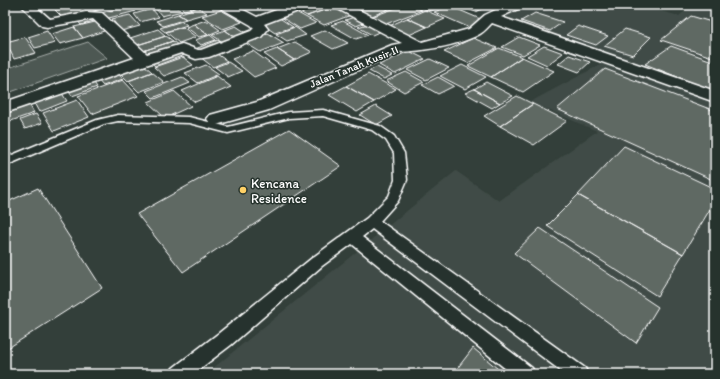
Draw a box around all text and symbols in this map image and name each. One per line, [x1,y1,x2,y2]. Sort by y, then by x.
street label: Jalan Tanah Kusir II [308,43,400,91]
place label: Kencana Residence [251,176,307,206]
marker: Kencana Residence [238,185,248,195]

